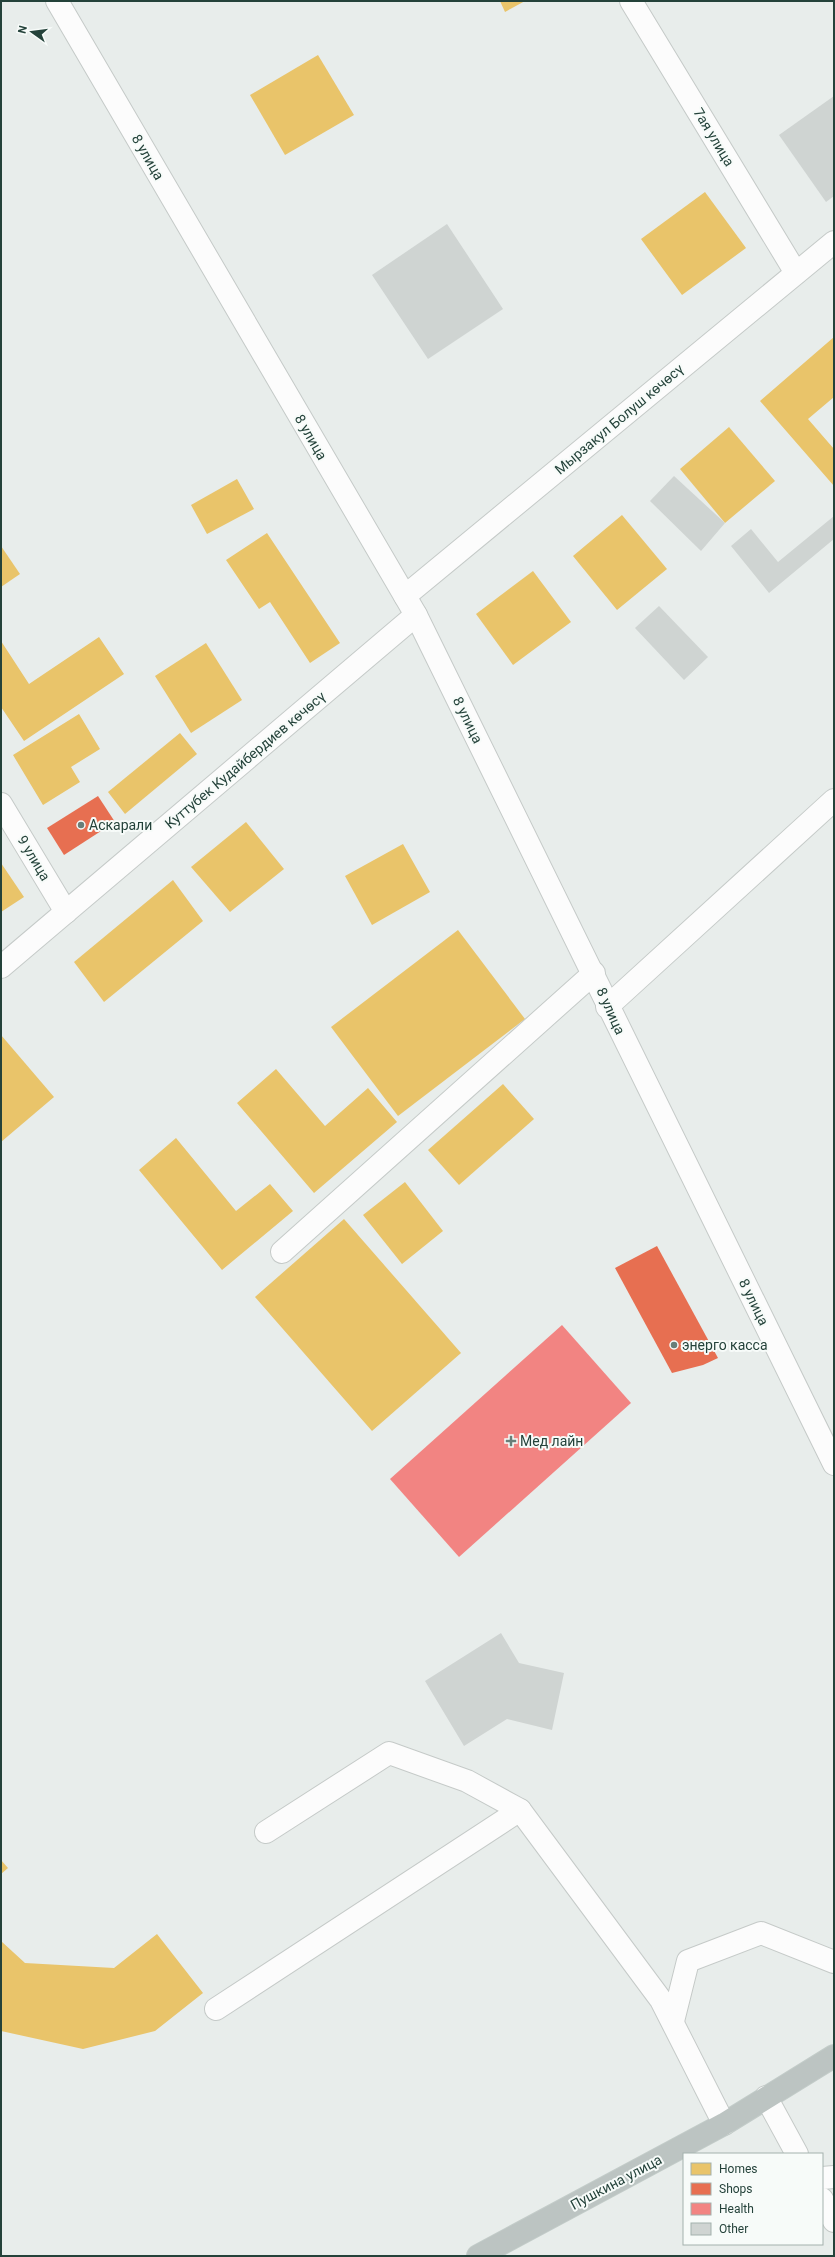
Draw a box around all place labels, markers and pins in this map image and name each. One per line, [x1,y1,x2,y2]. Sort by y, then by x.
place label: Аскарали [89,817,152,833]
marker: Аскарали [76,820,86,830]
place label: энерго касса [682,1337,768,1353]
marker: энерго касса [669,1340,679,1350]
place label: Мед лайн [520,1433,583,1449]
marker: Мед лайн [505,1435,517,1447]

